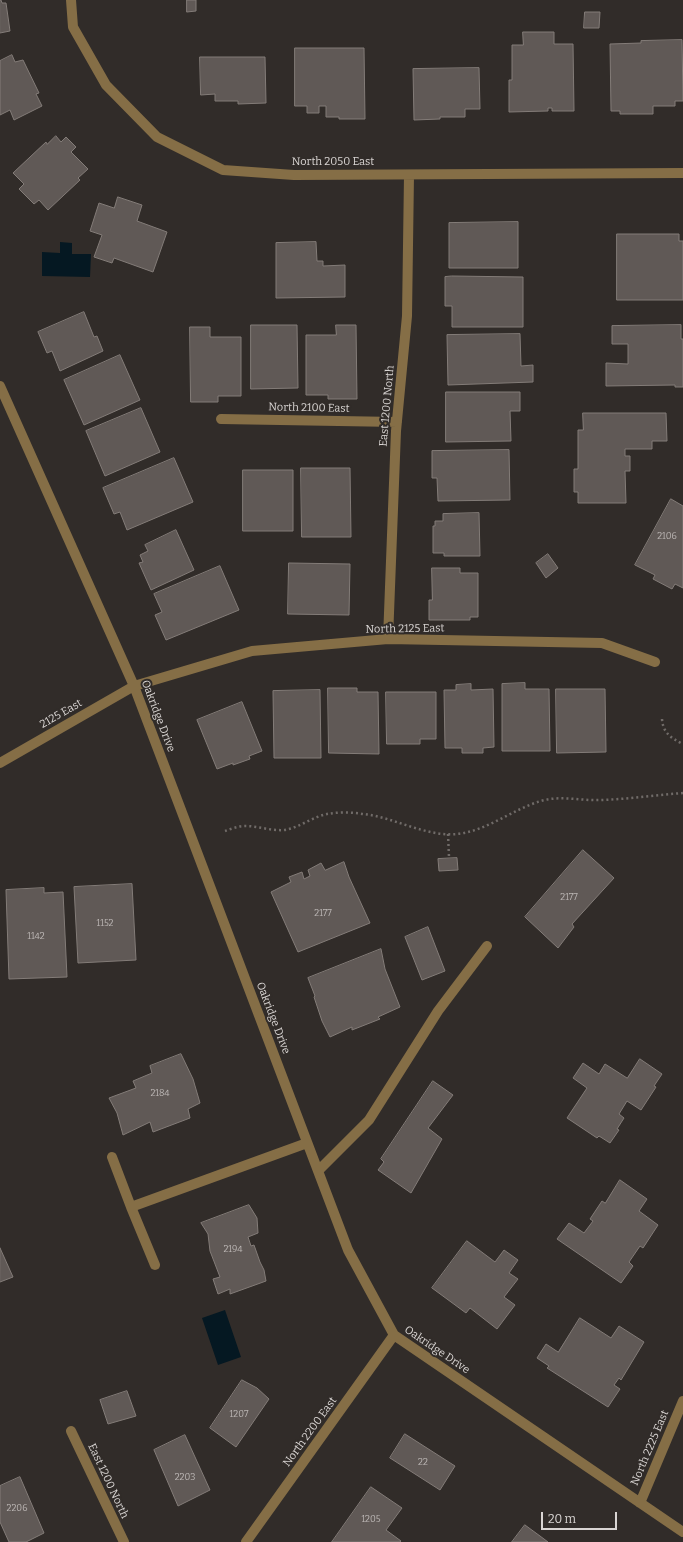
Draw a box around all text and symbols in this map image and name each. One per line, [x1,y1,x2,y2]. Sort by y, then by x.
street label: North 2050 East [292,155,374,169]
street label: East 1200 North [377,365,397,447]
street label: North 2100 East [268,401,350,415]
house number: 2106 [657,531,677,541]
street label: North 2125 East [365,622,445,636]
street label: Oakridge Drive [138,678,178,754]
street label: 2125 East [38,697,84,731]
house number: 2177 [560,892,578,902]
house number: 2177 [314,908,332,918]
house number: 1152 [97,918,113,928]
house number: 1142 [27,931,45,941]
street label: Oakridge Drive [253,980,293,1056]
house number: 2184 [150,1088,170,1098]
house number: 2194 [223,1244,243,1254]
street label: Oakridge Drive [402,1323,472,1377]
street label: North 2200 East [280,1395,340,1469]
street label: North 2225 East [628,1408,672,1488]
house number: 1207 [230,1409,248,1419]
street label: East 1200 North [85,1441,131,1521]
house number: 22 [418,1457,428,1467]
house number: 2203 [175,1472,195,1482]
house number: 2206 [7,1503,27,1513]
scale bar [543,1504,619,1530]
text: 20 m [548,1512,576,1526]
house number: 1205 [361,1514,381,1524]

